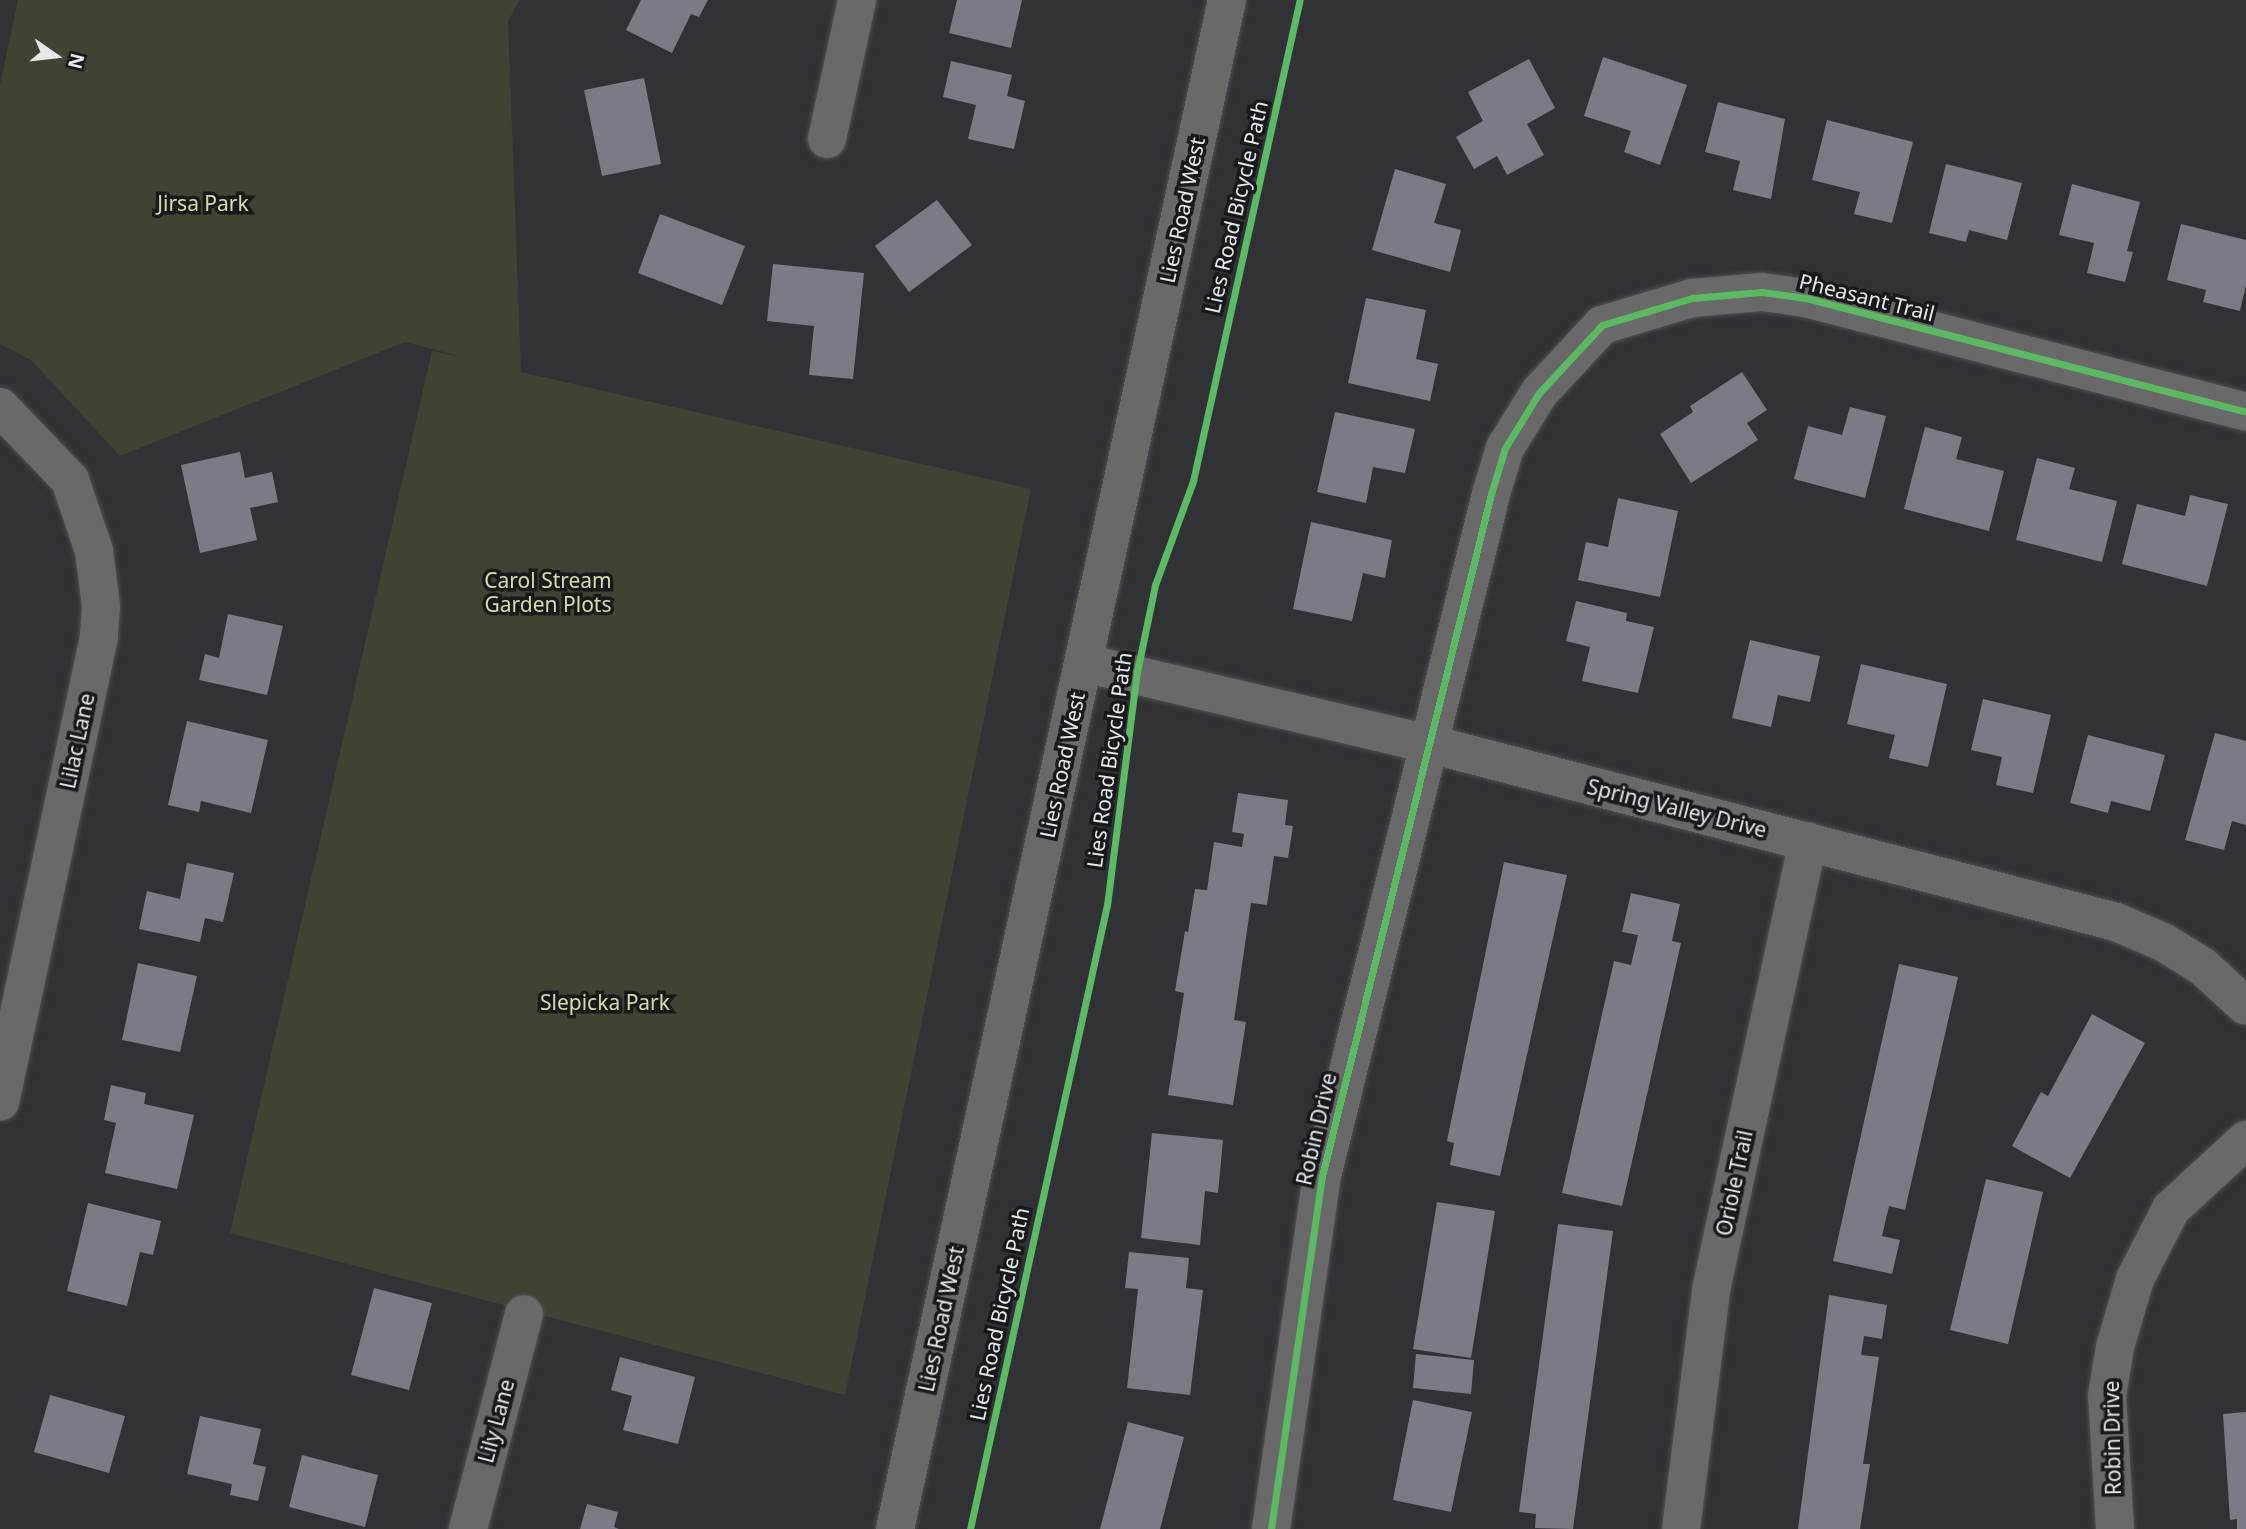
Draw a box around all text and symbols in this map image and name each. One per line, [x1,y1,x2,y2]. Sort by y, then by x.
north arrow [21,21,91,91]
text: N [62,50,91,72]
street label: Lies Road Bicycle Path [1199,98,1273,316]
street label: Lies Road West [1154,135,1210,285]
park label: Jirsa Park [157,190,249,216]
street label: Pheasant Trail [1797,268,1937,326]
park label: Carol Stream Garden Plots [484,567,612,617]
street label: Lies Road Bicycle Path [1081,651,1137,869]
street label: Lies Road West [1034,690,1090,840]
street label: Lilac Lane [55,691,99,791]
street label: Spring Valley Drive [1585,773,1769,843]
park label: Slepicka Park [540,989,670,1015]
street label: Robin Drive [1291,1070,1341,1188]
street label: Oriole Trail [1711,1128,1757,1238]
street label: Lies Road Bicycle Path [964,1205,1034,1423]
street label: Lies Road West [913,1244,969,1394]
street label: Lily Lane [473,1376,519,1466]
street label: Robin Drive [2098,1381,2126,1495]

